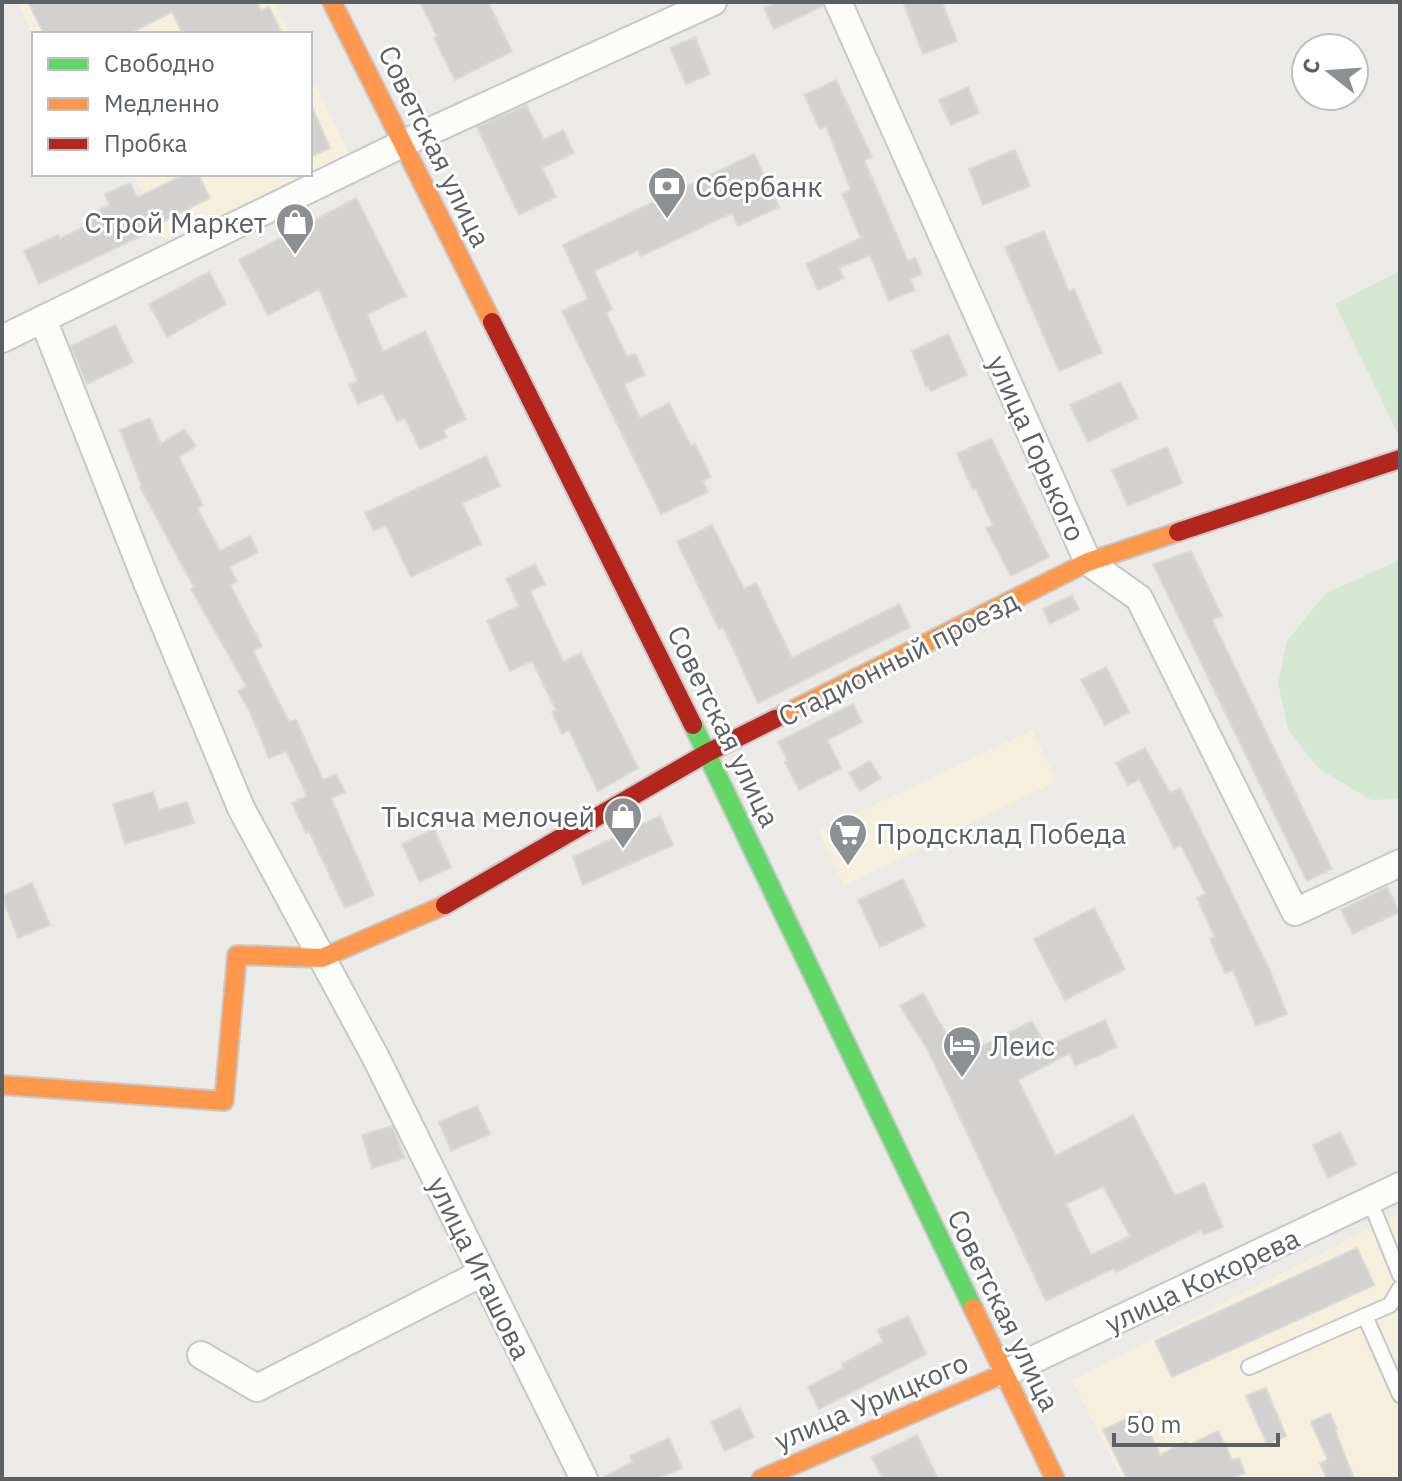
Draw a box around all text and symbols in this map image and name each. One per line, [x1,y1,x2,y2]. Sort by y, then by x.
legend [32,32,312,176]
north arrow [1290,32,1370,112]
street label: Советская улица [370,39,500,253]
text: Свободно [104,47,215,79]
text: С [1294,55,1326,77]
text: Медленно [104,87,220,119]
text: Пробка [104,127,188,159]
bank icon: Сбербанк [646,165,688,220]
place label: Сбербанк [695,168,823,205]
shop icon: Строй Маркет [274,201,316,256]
place label: Строй Маркет [84,204,267,241]
street label: улица Горького [979,349,1095,547]
street label: Стадионный проезд [772,581,1024,735]
street label: Советская улица [659,619,789,833]
shop icon: Тысяча мелочей [602,795,644,850]
place label: Тысяча мелочей [381,798,595,835]
supermarket icon: Продсклад Победа [827,812,869,867]
place label: Продсклад Победа [876,815,1126,852]
hotel icon: Леис [941,1024,983,1079]
place label: Леис [990,1027,1055,1064]
street label: улица Игашова [420,1170,540,1366]
street label: Советская улица [939,1203,1069,1417]
street label: улица Кокорева [1099,1219,1305,1341]
street label: улица Урицкого [768,1343,974,1459]
scale bar [1114,1397,1278,1447]
text: 50 m [1126,1408,1181,1440]

